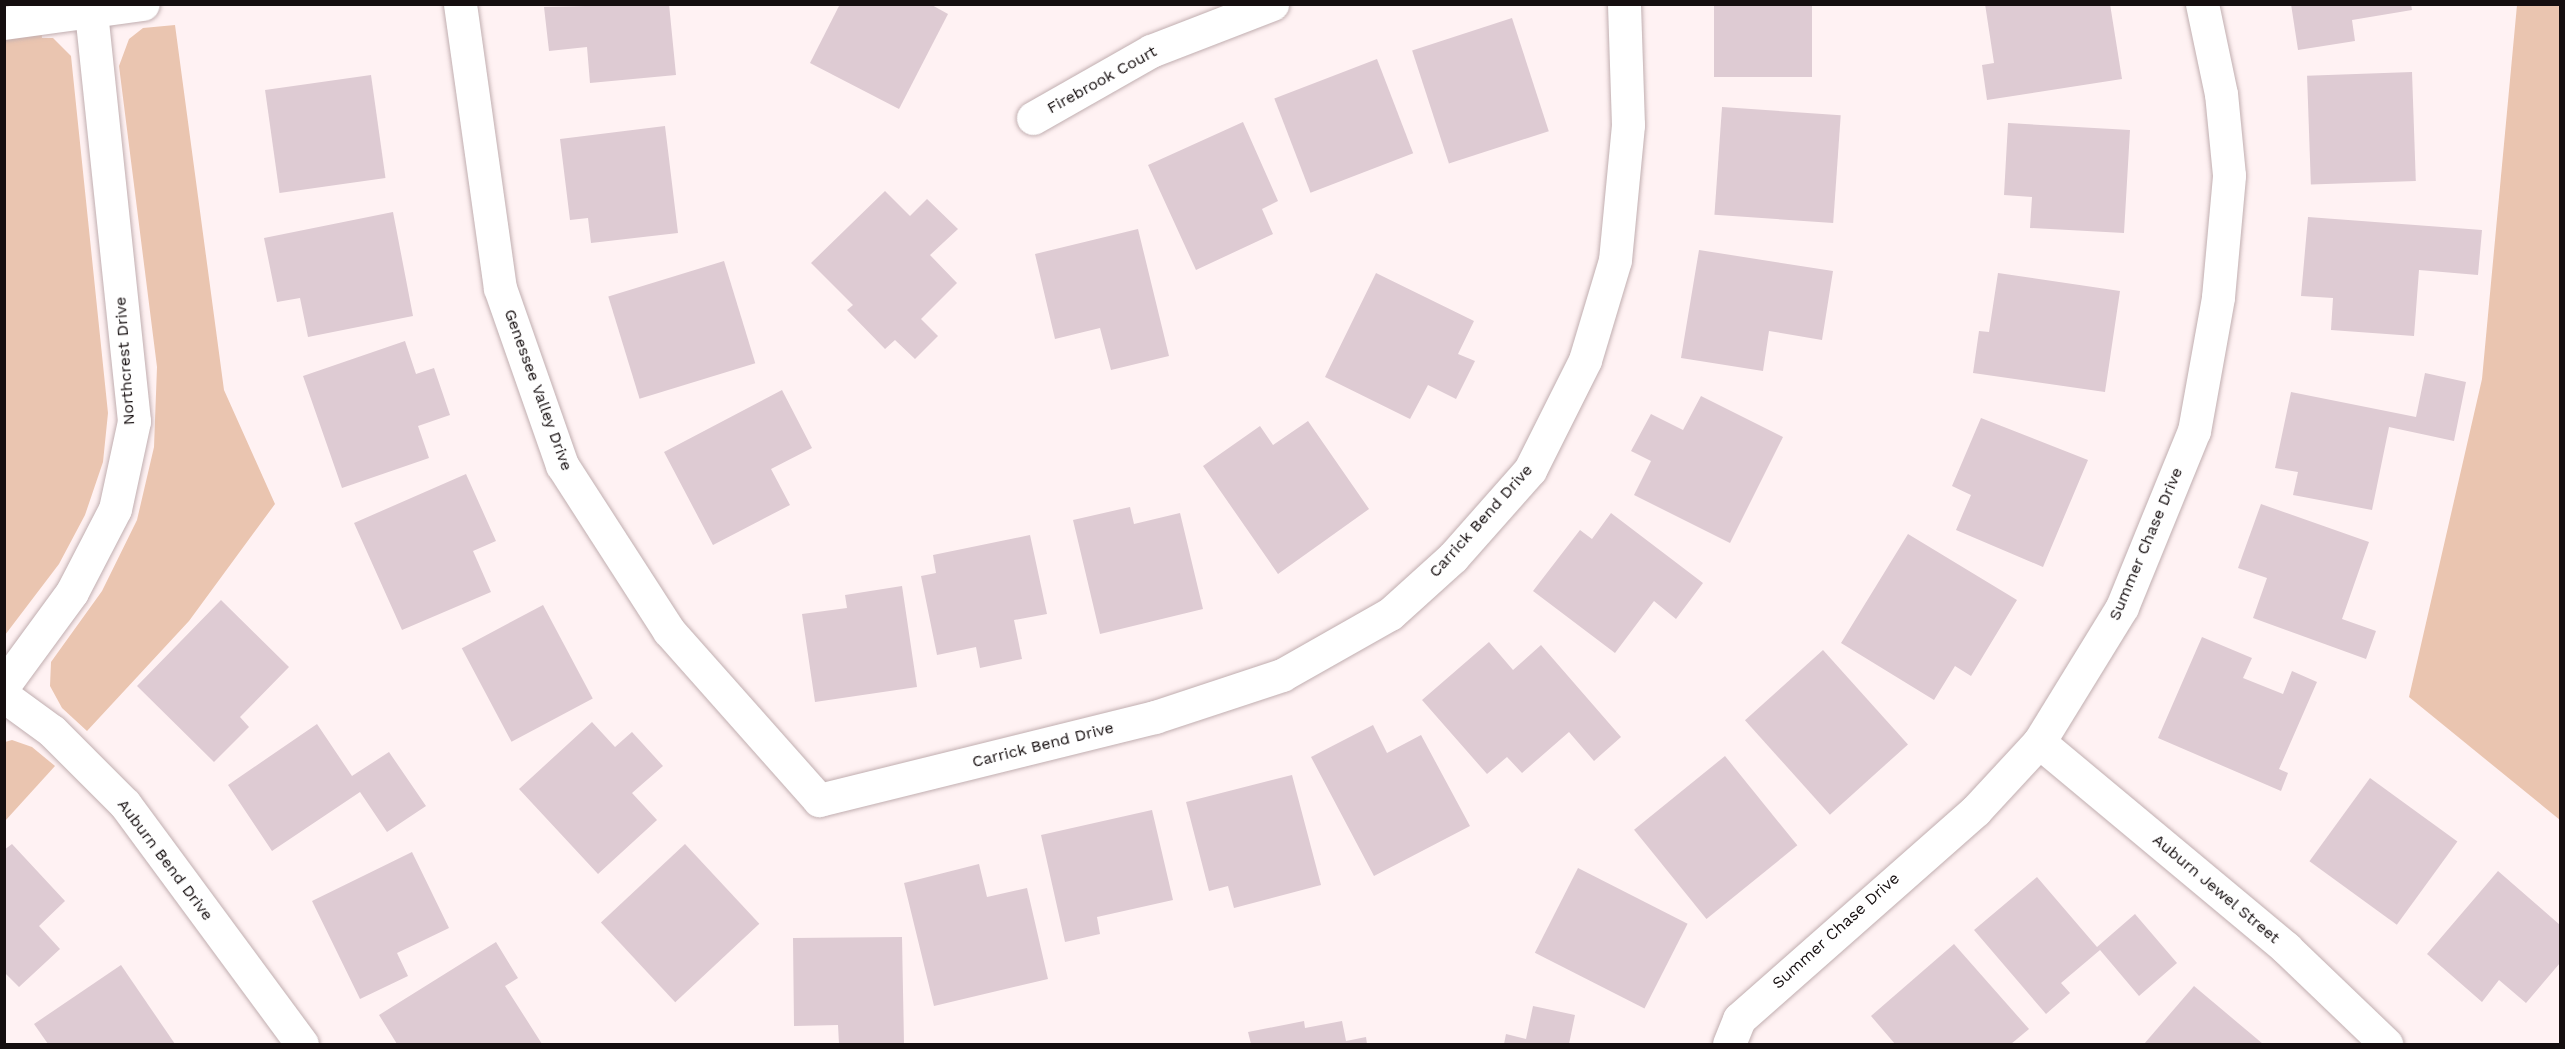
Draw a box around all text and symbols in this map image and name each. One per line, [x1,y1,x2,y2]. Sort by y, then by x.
street label: Firebrook Court [1044,42,1160,118]
street label: Northcrest Drive [111,296,139,426]
street label: Genessee Valley Drive [500,306,576,474]
street label: Carrick Bend Drive [1425,460,1537,582]
street label: Summer Chase Drive [2105,464,2187,624]
street label: Carrick Bend Drive [970,718,1116,772]
street label: Auburn Bend Drive [113,796,217,924]
street label: Auburn Jewel Street [2148,830,2284,948]
street label: Summer Chase Drive [1768,869,1904,993]

